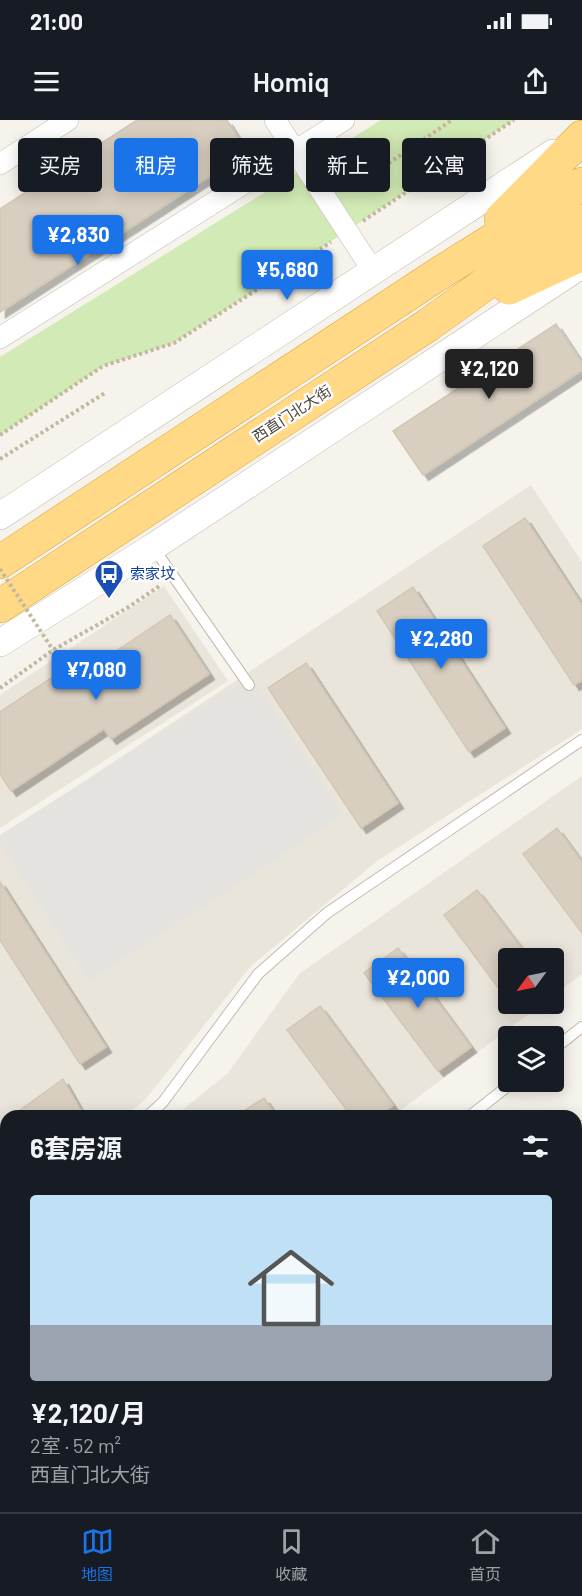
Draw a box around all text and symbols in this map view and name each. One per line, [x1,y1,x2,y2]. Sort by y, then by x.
text: 21:00 [30,8,83,34]
icon: menu [30,65,63,98]
text: Homiq [253,65,329,97]
icon: share [519,65,552,98]
chip: 买房 [18,138,102,192]
chip: 租房 [114,138,198,192]
chip: 筛选 [210,138,294,192]
chip: 新上 [306,138,390,192]
chip: 公寓 [402,138,486,192]
pin: ¥2,830 [29,215,127,266]
text: ¥2,830 [46,222,110,246]
pin: ¥5,680 [238,250,336,301]
text: ¥5,680 [256,257,318,281]
pin: ¥2,120 [440,349,538,400]
text: ¥2,120 [459,356,519,380]
street label: 西直门北大街 [249,381,334,445]
bus stop icon: 索家坟 [93,558,125,600]
place label: 索家坟 [130,564,175,582]
pin: ¥2,280 [392,619,490,670]
text: ¥2,280 [409,626,473,650]
pin: ¥7,080 [47,650,145,701]
text: ¥7,080 [66,657,126,681]
north arrow [498,948,564,1014]
map controls [498,948,564,1092]
pin: ¥2,000 [369,958,467,1009]
text: ¥2,000 [386,965,450,989]
button: layers [498,1026,564,1092]
icon: filters [519,1130,552,1163]
text: 6套房源 [30,1132,122,1163]
icon: home [237,1234,345,1342]
text: ¥2,120/月 [30,1397,146,1428]
text: 2室 · 52 m² [30,1433,121,1457]
text: 西直门北大街 [30,1462,150,1486]
tab: 地图 [81,1525,114,1585]
tab: 收藏 [275,1525,308,1585]
tab: 首页 [469,1525,502,1585]

